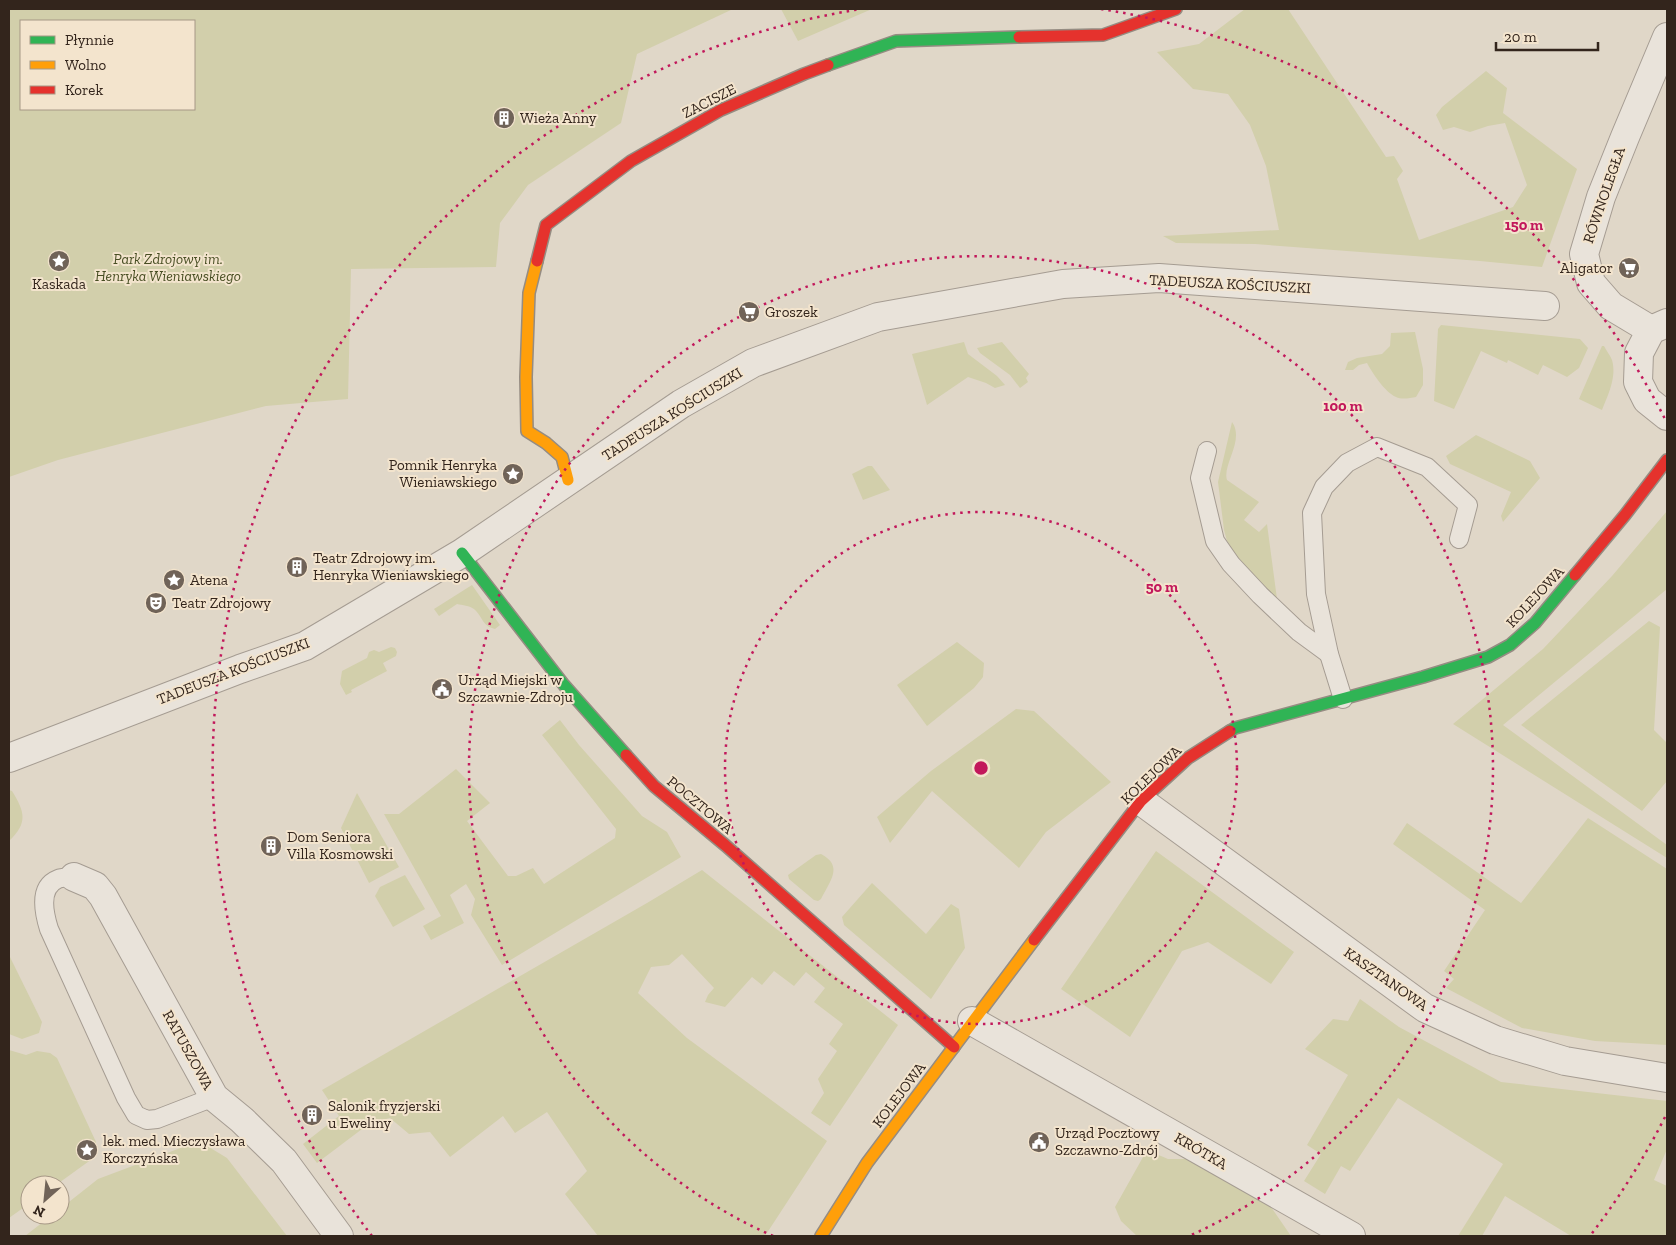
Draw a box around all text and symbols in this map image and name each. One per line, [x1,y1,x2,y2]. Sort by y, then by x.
legend [20,20,195,110]
scale bar [1496,20,1598,52]
text: 20 m [1504,28,1537,46]
text: Płynnie [65,31,114,49]
text: Wolno [65,56,107,74]
street label: ZACISZE [679,80,739,122]
text: Korek [65,81,103,99]
building icon: Wieża Anny [492,106,516,130]
place label: Wieża Anny [520,109,597,127]
street label: RÓWNOLEGŁA [1579,144,1629,246]
text: 150 m [1505,216,1543,234]
place icon: Kaskada [47,249,71,273]
park label: Park Zdrojowy im. Henryka Wieniawskiego [95,250,241,285]
supermarket icon: Aligator [1617,256,1641,280]
place label: Aligator [1560,259,1613,277]
street label: TADEUSZA KOŚCIUSZKI [1149,271,1311,297]
place label: Kaskada [32,275,86,293]
supermarket icon: Groszek [737,300,761,324]
place label: Groszek [765,303,818,321]
street label: TADEUSZA KOŚCIUSZKI [599,363,746,465]
text: 100 m [1323,397,1363,415]
place label: Pomnik Henryka Wieniawskiego [389,456,497,491]
place icon: Pomnik Henryka Wieniawskiego [501,462,525,486]
place label: Teatr Zdrojowy im. Henryka Wieniawskiego [313,549,469,584]
building icon: Teatr Zdrojowy im. Henryka Wieniawskiego [285,555,309,579]
street label: KOLEJOWA [1502,562,1568,631]
place icon: Atena [162,568,186,592]
place label: Atena [190,571,228,589]
text: 50 m [1146,578,1178,596]
theatre icon: Teatr Zdrojowy [144,591,168,615]
place label: Teatr Zdrojowy [172,594,271,612]
street label: TADEUSZA KOŚCIUSZKI [154,634,312,708]
place label: Urząd Miejski w Szczawnie-Zdroju [458,671,574,706]
public building icon: Urząd Miejski w Szczawnie-Zdroju [430,677,454,701]
street label: KOLEJOWA [1117,742,1185,808]
centre of rings [972,759,990,777]
street label: POCZTOWA [663,772,737,838]
place label: Dom Seniora Villa Kosmowski [286,828,393,863]
building icon: Dom Seniora Villa Kosmowski [259,834,283,858]
street label: KASZTANOWA [1340,943,1432,1015]
street label: RATUSZOWA [159,1007,217,1093]
street label: KOLEJOWA [869,1059,930,1131]
place label: Salonik fryzjerski u Eweliny [328,1097,440,1132]
building icon: Salonik fryzjerski u Eweliny [300,1103,324,1127]
place label: Urząd Pocztowy Szczawno-Zdrój [1055,1124,1160,1159]
street label: KRÓTKA [1171,1129,1231,1174]
public building icon: Urząd Pocztowy Szczawno-Zdrój [1027,1130,1051,1154]
place label: lek. med. Mieczysława Korczyńska [103,1132,245,1167]
place icon: lek. med. Mieczysława Korczyńska [75,1138,99,1162]
north arrow [20,1175,70,1225]
text: N [30,1201,48,1221]

